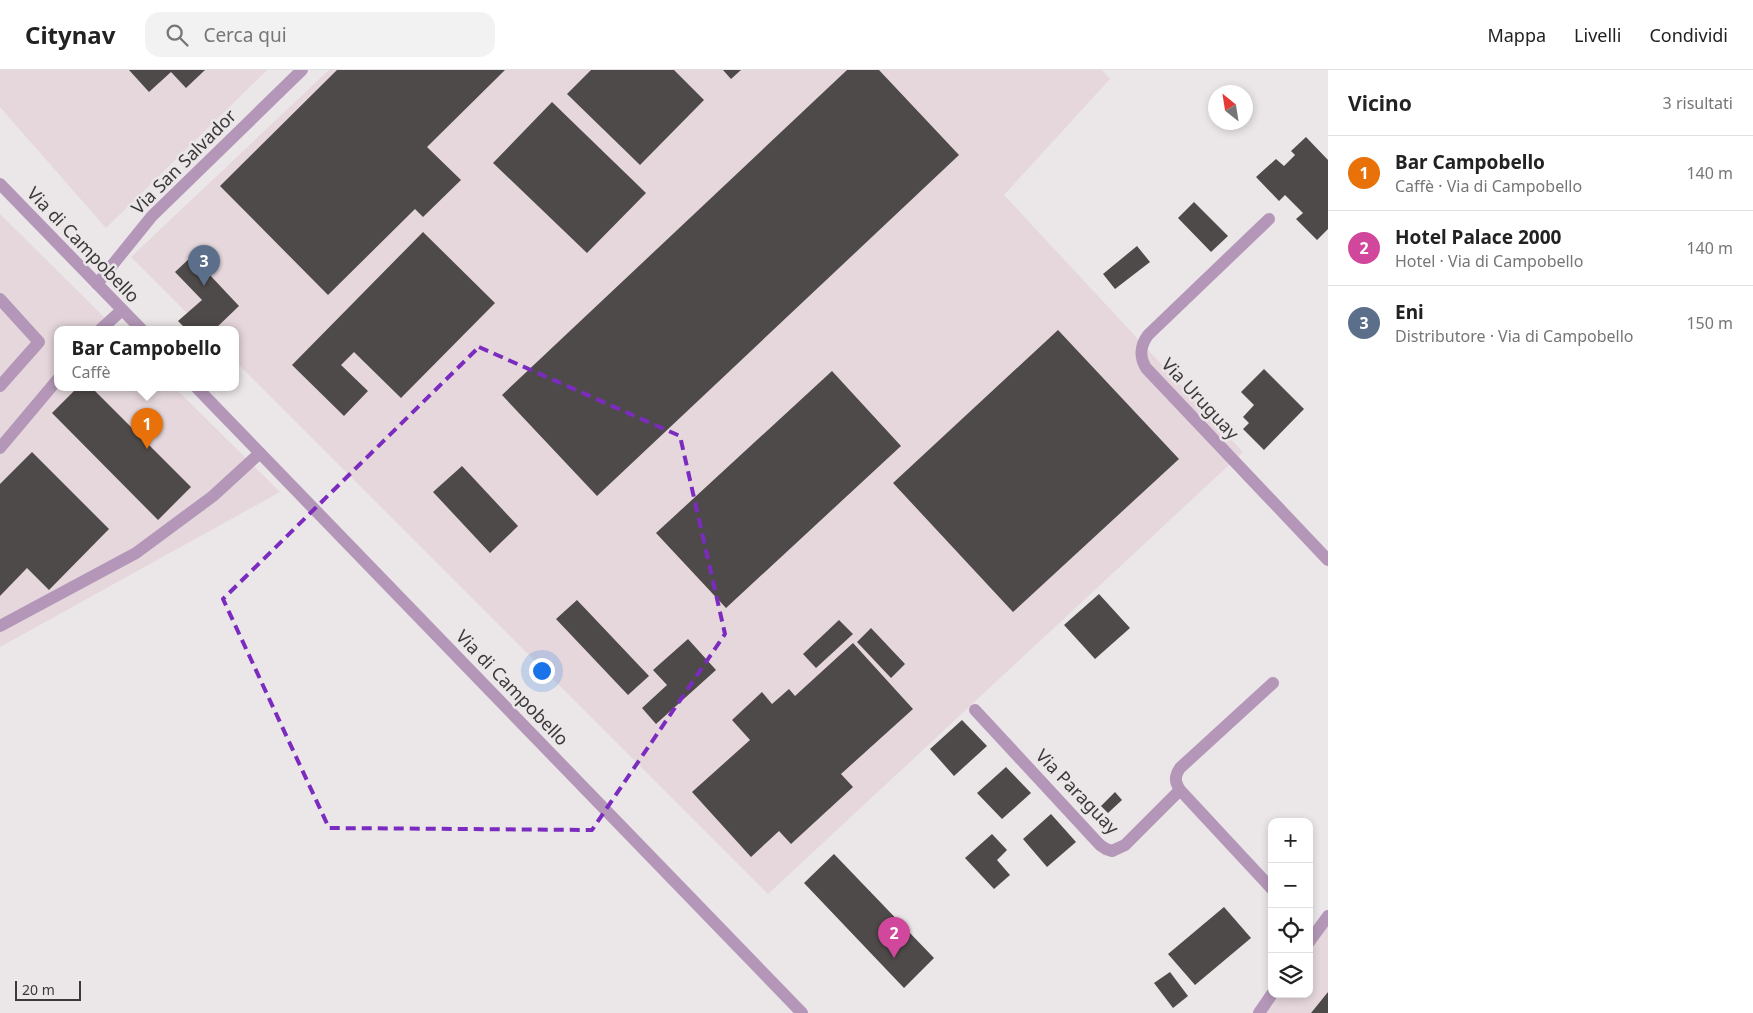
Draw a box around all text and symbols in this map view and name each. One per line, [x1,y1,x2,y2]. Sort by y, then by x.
search box [145,12,495,57]
text: Citynav [25,18,115,51]
icon: search [163,21,191,49]
text: Cerca qui [203,22,287,48]
text: Mappa [1487,23,1546,47]
text: Livelli [1574,23,1621,47]
text: Condividi [1649,23,1728,47]
north arrow [1208,85,1253,130]
text: Vicino [1348,89,1412,117]
text: 3 risultati [1663,92,1733,114]
street label: Via San Salvador [126,103,241,219]
text: Bar Campobello [1395,149,1545,175]
text: 1 [1359,162,1369,184]
text: 140 m [1686,162,1733,184]
text: Caffè · Via di Campobello [1395,175,1582,197]
street label: Via di Campobello [22,181,145,307]
text: Hotel Palace 2000 [1395,224,1561,250]
text: 2 [1359,237,1369,259]
text: 140 m [1686,237,1733,259]
pin: 3 [188,245,220,286]
text: Hotel · Via di Campobello [1395,250,1583,272]
text: Eni [1395,299,1424,325]
text: 3 [1359,312,1369,334]
text: 150 m [1686,312,1733,334]
text: Distributore · Via di Campobello [1395,325,1633,347]
popup [54,326,239,391]
text: Bar Campobello [72,335,222,361]
street label: Via Uruguay [1157,352,1245,445]
text: Caffè [72,361,111,383]
pin: 1 [131,408,163,449]
street label: Via di Campobello [451,624,574,750]
your location [529,658,555,684]
street label: Via Paraguay [1031,743,1125,840]
map controls [1268,818,1313,998]
button: + [1268,818,1313,863]
button: − [1268,863,1313,908]
button: locate [1268,908,1313,953]
pin: 2 [878,917,910,958]
button: layers [1268,953,1313,998]
scale bar [15,978,81,1001]
text: 20 m [22,980,55,999]

